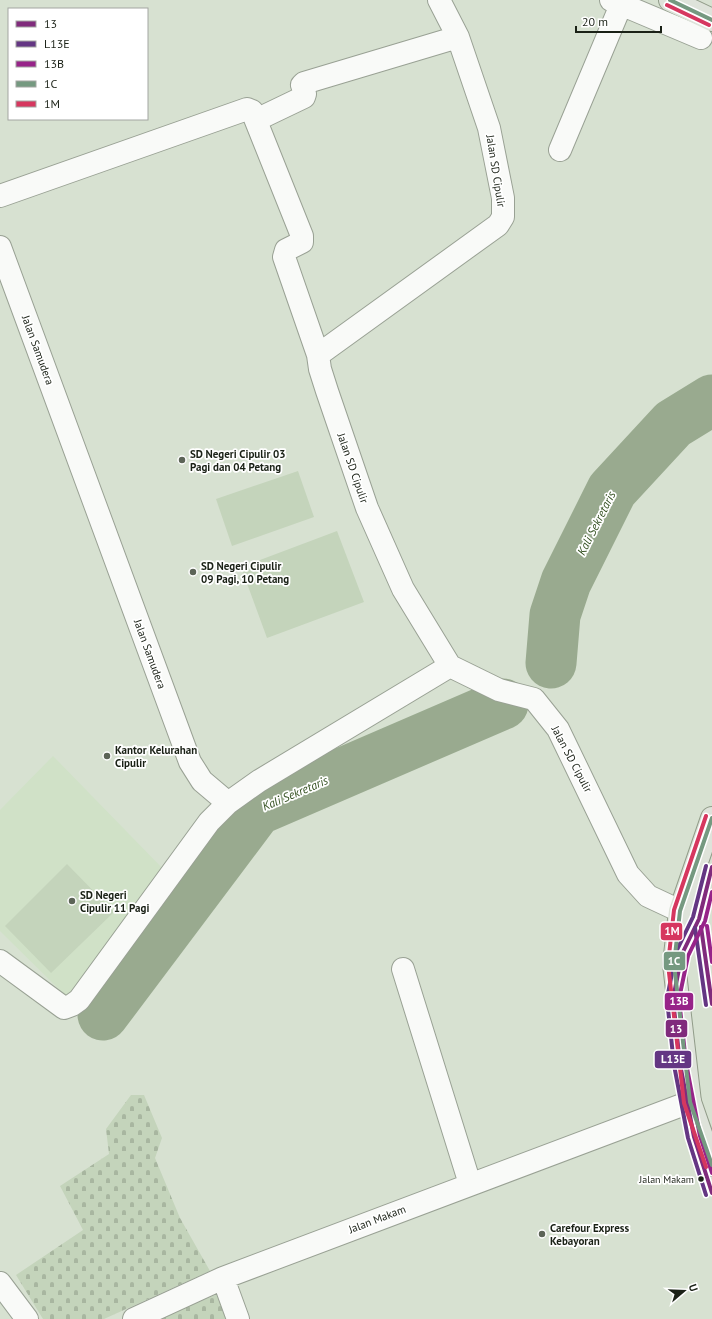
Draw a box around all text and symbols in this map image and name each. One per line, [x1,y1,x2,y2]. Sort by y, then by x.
legend [8,8,148,120]
scale bar [576,8,661,34]
text: 20 m [582,14,608,29]
text: 13 [44,16,57,31]
text: L13E [44,36,70,51]
text: 13B [44,56,64,71]
text: 1C [44,76,58,91]
text: 1M [44,96,60,111]
street label: Jalan SD Cipulir [483,133,509,209]
street label: Jalan Samudera [19,312,57,387]
street label: Jalan SD Cipulir [334,430,372,505]
place label: SD Negeri Cipulir 03 Pagi dan 04 Petang [190,447,286,474]
marker: SD Negeri Cipulir 03 Pagi dan 04 Petang [177,455,187,465]
water label: Kali Sekretaris [573,488,619,558]
place label: SD Negeri Cipulir 09 Pagi, 10 Petang [201,559,289,586]
marker: SD Negeri Cipulir 09 Pagi, 10 Petang [188,567,198,577]
street label: Jalan Samudera [131,616,169,691]
street label: Jalan SD Cipulir [548,722,595,795]
place label: Kantor Kelurahan Cipulir [115,743,197,770]
marker: Kantor Kelurahan Cipulir [102,751,112,761]
water label: Kali Sekretaris [260,772,330,814]
place label: SD Negeri Cipulir 11 Pagi [80,888,149,915]
marker: SD Negeri Cipulir 11 Pagi [67,896,77,906]
line badge: 1M [660,922,683,941]
text: 1M [664,924,680,938]
line badge: 1C [663,951,686,971]
text: 1C [668,954,680,968]
line badge: 13B [664,992,694,1011]
text: 13B [670,994,689,1008]
line badge: 13 [665,1019,688,1038]
text: 13 [670,1022,682,1036]
line badge: L13E [654,1050,692,1069]
text: L13E [661,1052,685,1066]
place label: Jalan Makam [638,1173,694,1186]
marker: Jalan Makam [696,1174,706,1184]
street label: Jalan Makam [346,1202,408,1237]
place label: Carefour Express Kebayoran [550,1221,629,1248]
marker: Carefour Express Kebayoran [537,1229,547,1239]
north arrow [664,1271,704,1311]
text: U [686,1282,701,1293]

